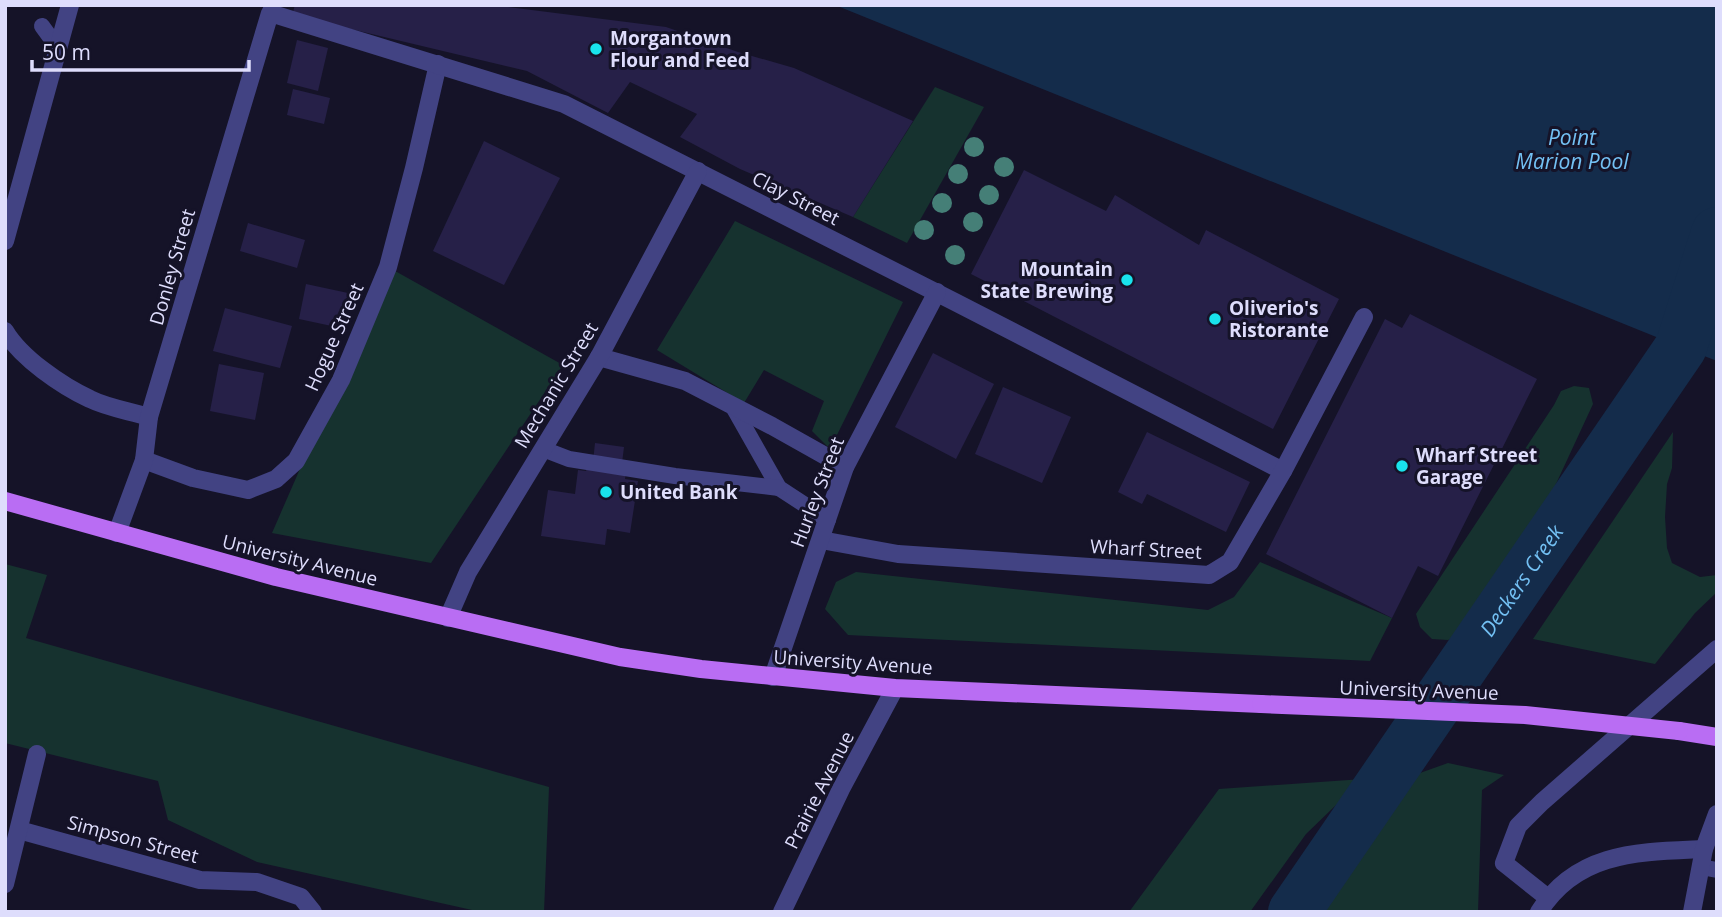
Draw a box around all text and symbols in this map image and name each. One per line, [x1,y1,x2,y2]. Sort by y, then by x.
place label: Morgantown Flour and Feed [610,25,750,73]
scale bar [32,28,248,72]
text: 50 m [42,38,91,66]
marker: Morgantown Flour and Feed [588,41,604,57]
water label: Point Marion Pool [1515,123,1629,175]
street label: Clay Street [748,165,844,231]
street label: Donley Street [143,206,201,328]
place label: Mountain State Brewing [981,256,1113,304]
marker: Mountain State Brewing [1119,272,1135,288]
street label: Hogue Street [299,278,370,395]
place label: Oliverio's Ristorante [1229,295,1329,343]
marker: Oliverio's Ristorante [1207,311,1223,327]
street label: Mechanic Street [508,317,604,453]
street label: Hurley Street [784,433,850,551]
place label: Wharf Street Garage [1416,442,1537,490]
marker: Wharf Street Garage [1394,458,1410,474]
place label: United Bank [620,479,738,505]
marker: United Bank [598,484,614,500]
water label: Deckers Creek [1473,518,1570,642]
street label: University Avenue [219,528,381,592]
street label: Wharf Street [1089,533,1203,565]
street label: University Avenue [773,643,933,681]
street label: University Avenue [1339,674,1499,706]
street label: Prairie Avenue [778,727,860,853]
street label: Simpson Street [65,809,202,869]

